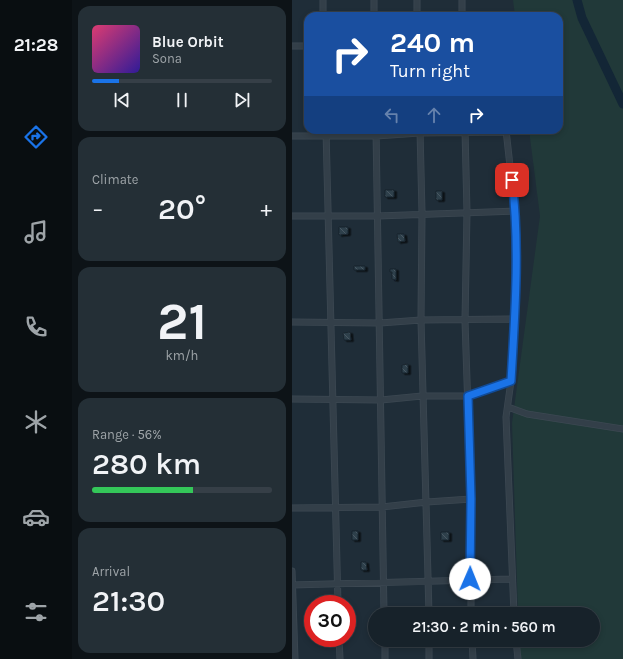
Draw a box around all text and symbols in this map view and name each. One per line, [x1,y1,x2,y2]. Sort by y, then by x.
text: 240 m [390,26,475,59]
icon: right [324,28,376,80]
text: Blue Orbit [152,33,224,51]
text: 21:28 [14,34,58,56]
text: Sona [152,51,182,66]
text: Turn right [390,60,470,82]
icon: previous [111,89,133,111]
icon: pause [171,89,193,111]
icon: next [231,89,253,111]
icon: left [381,104,403,126]
icon: ahead [423,104,445,126]
icon: right [465,104,487,126]
icon: directions [22,123,50,151]
pin [495,163,529,197]
icon: arrive [501,169,523,191]
text: Climate [92,172,138,187]
text: 20° [158,191,206,227]
text: − [92,196,104,222]
text: + [260,196,272,222]
icon: music [22,218,50,246]
text: 21 [157,291,207,352]
icon: phone [22,313,50,341]
text: km/h [166,348,198,363]
icon: climate [22,408,50,436]
text: Range · 56% [92,427,162,442]
text: 280 km [92,446,201,482]
icon: car [22,503,50,531]
position arrow [449,558,491,600]
text: Arrival [92,564,130,579]
text: 21:30 [92,583,165,619]
speed limit sign: 30 [304,595,356,647]
icon: filters [22,598,50,626]
text: 21:30 · 2 min · 560 m [412,618,556,636]

